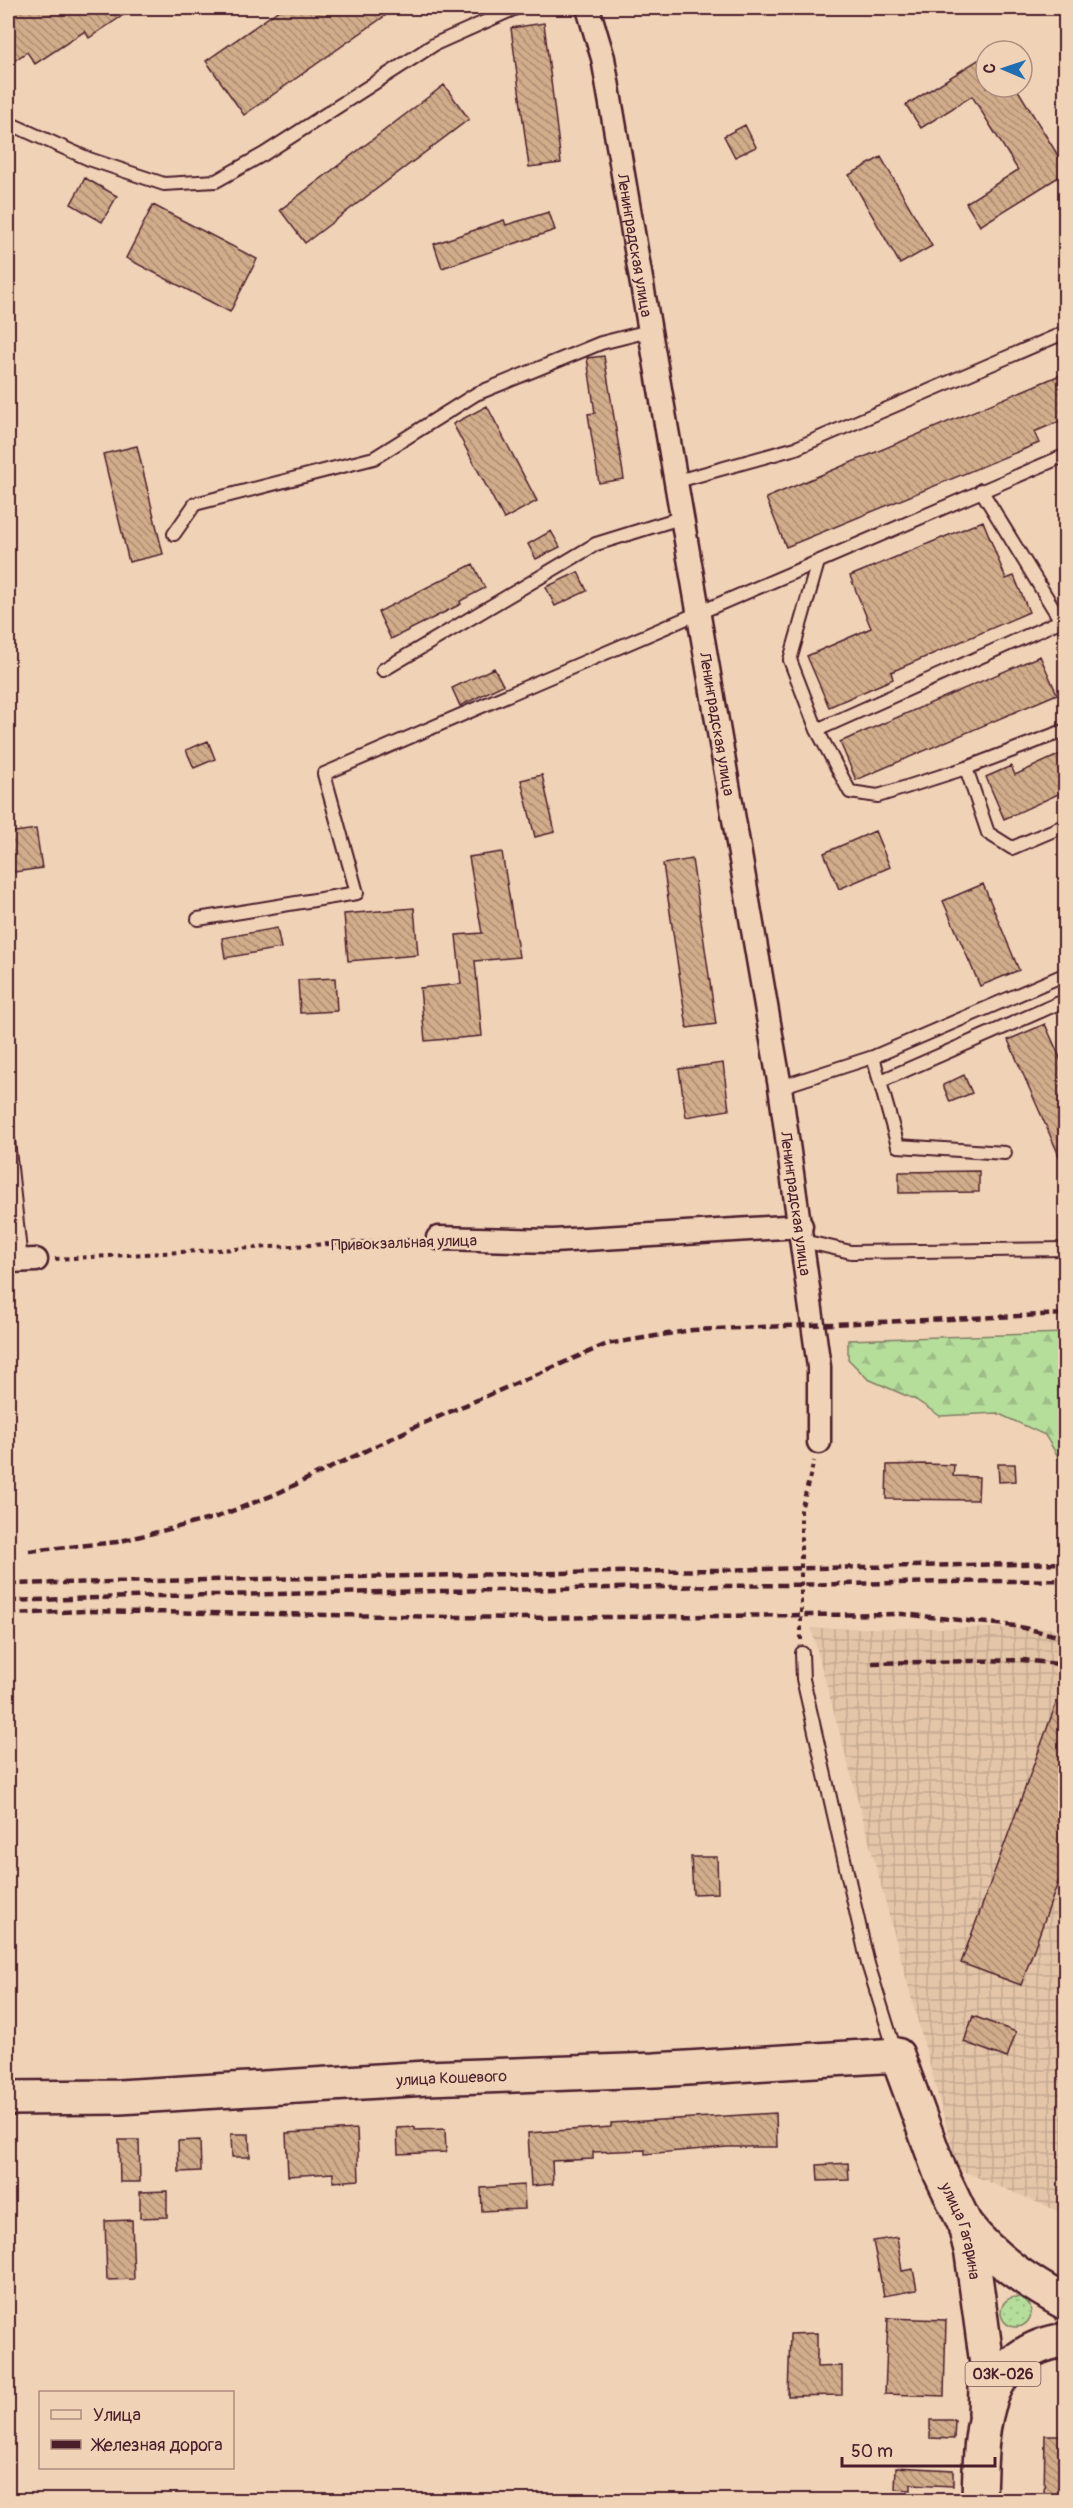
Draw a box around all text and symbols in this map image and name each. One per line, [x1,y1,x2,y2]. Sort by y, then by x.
north arrow [974,39,1034,99]
text: С [980,63,1000,74]
street label: Ленинградская улица [612,171,656,319]
street label: Ленинградская улица [694,650,739,798]
street label: Ленинградская улица [775,1129,815,1277]
street label: Привокзальная улица [331,1230,477,1256]
street label: улица Кошевого [394,2066,508,2091]
street label: улица Гагарина [935,2178,984,2281]
road number: 03К-026 [966,2362,1040,2386]
legend [39,2391,234,2469]
text: Улица [93,2404,141,2427]
scale bar [842,2430,995,2468]
text: Железная дорога [90,2434,223,2457]
text: 50 m [851,2440,893,2463]

